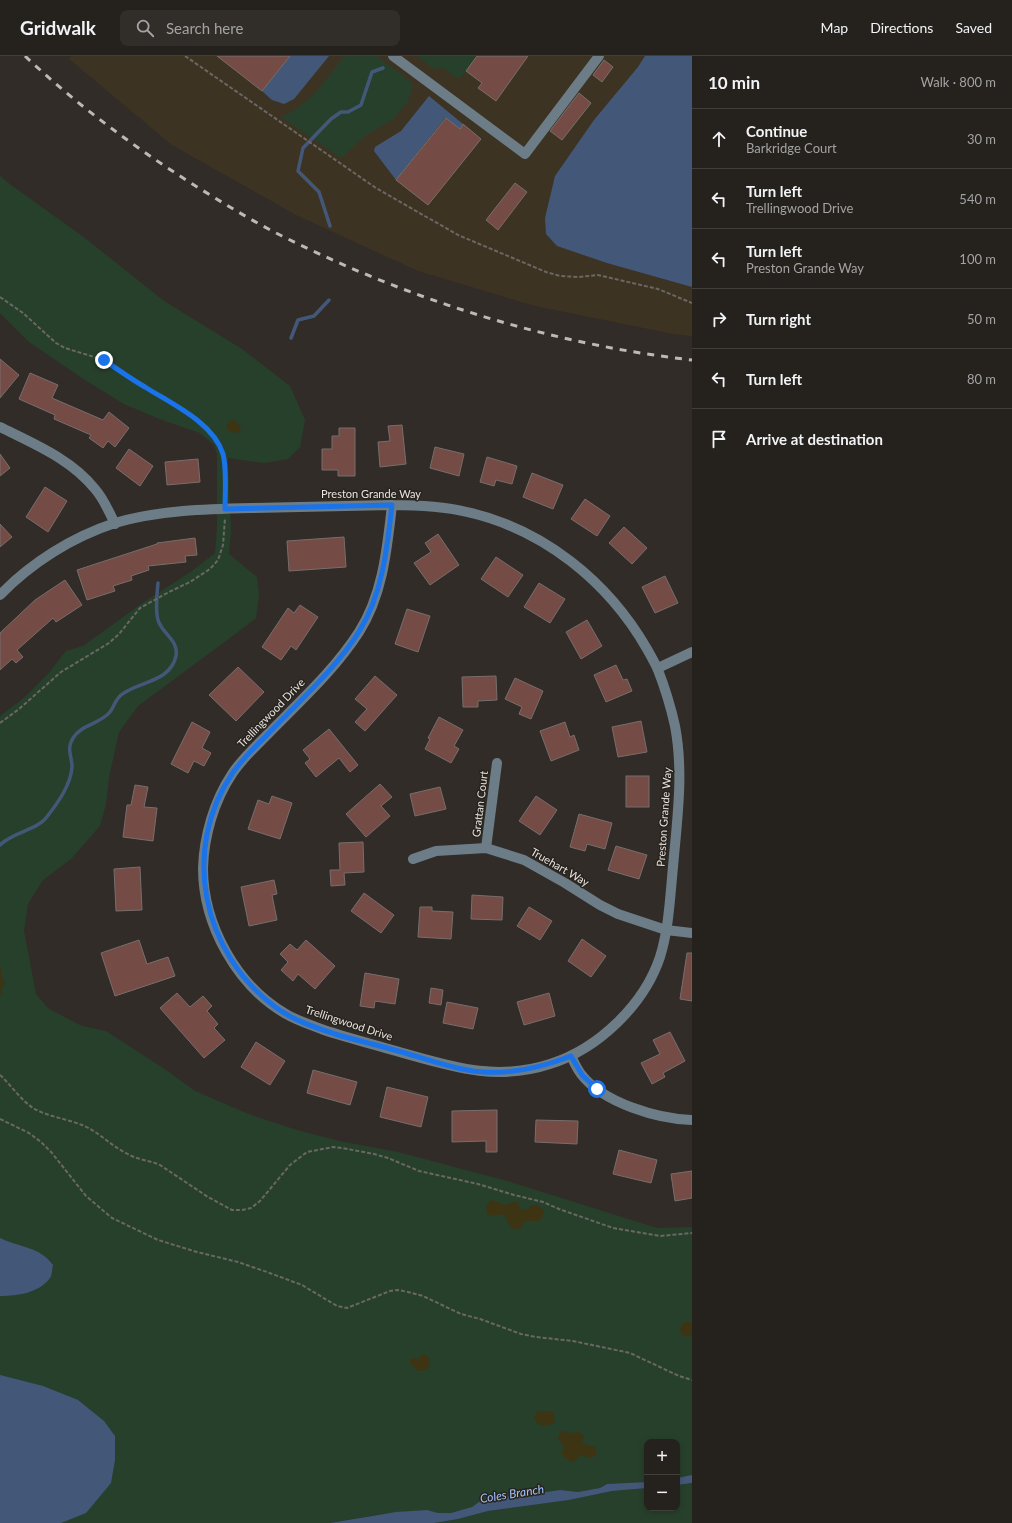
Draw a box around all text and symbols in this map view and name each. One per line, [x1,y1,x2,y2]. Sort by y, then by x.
search box [120,10,400,46]
text: Gridwalk [20,16,96,39]
icon: search [134,17,156,39]
text: Search here [166,19,243,37]
text: Map [821,19,848,36]
text: Directions [870,19,933,36]
text: Saved [955,19,992,36]
text: 10 min [708,72,760,93]
text: Walk · 800 m [920,74,996,90]
text: Continue [746,122,807,140]
icon: ahead [708,128,730,150]
text: 30 m [967,131,996,147]
text: Barkridge Court [746,140,837,156]
text: Turn left [746,182,802,200]
icon: left [708,188,730,210]
text: 540 m [959,191,996,207]
text: Trellingwood Drive [746,200,853,216]
text: Turn left [746,242,802,260]
icon: left [708,248,730,270]
text: 100 m [959,251,996,267]
text: Preston Grande Way [746,260,864,276]
icon: right [708,308,730,330]
text: Turn right [746,310,811,328]
text: 50 m [967,311,996,327]
route end [95,351,113,369]
icon: left [708,368,730,390]
text: Turn left [746,370,802,388]
text: 80 m [967,371,996,387]
icon: arrive [708,428,730,450]
text: Arrive at destination [746,430,883,448]
street label: Preston Grande Way [321,487,421,500]
street label: Trellingwood Drive [234,675,307,750]
street label: Preston Grande Way [654,766,673,867]
street label: Grattan Court [469,770,490,838]
street label: Truehart Way [529,845,592,889]
street label: Trellingwood Drive [304,1002,395,1043]
route start [588,1080,606,1098]
map controls [644,1439,680,1511]
button: + [644,1439,680,1475]
button: − [644,1475,680,1511]
water label: Coles Branch [479,1481,545,1506]

